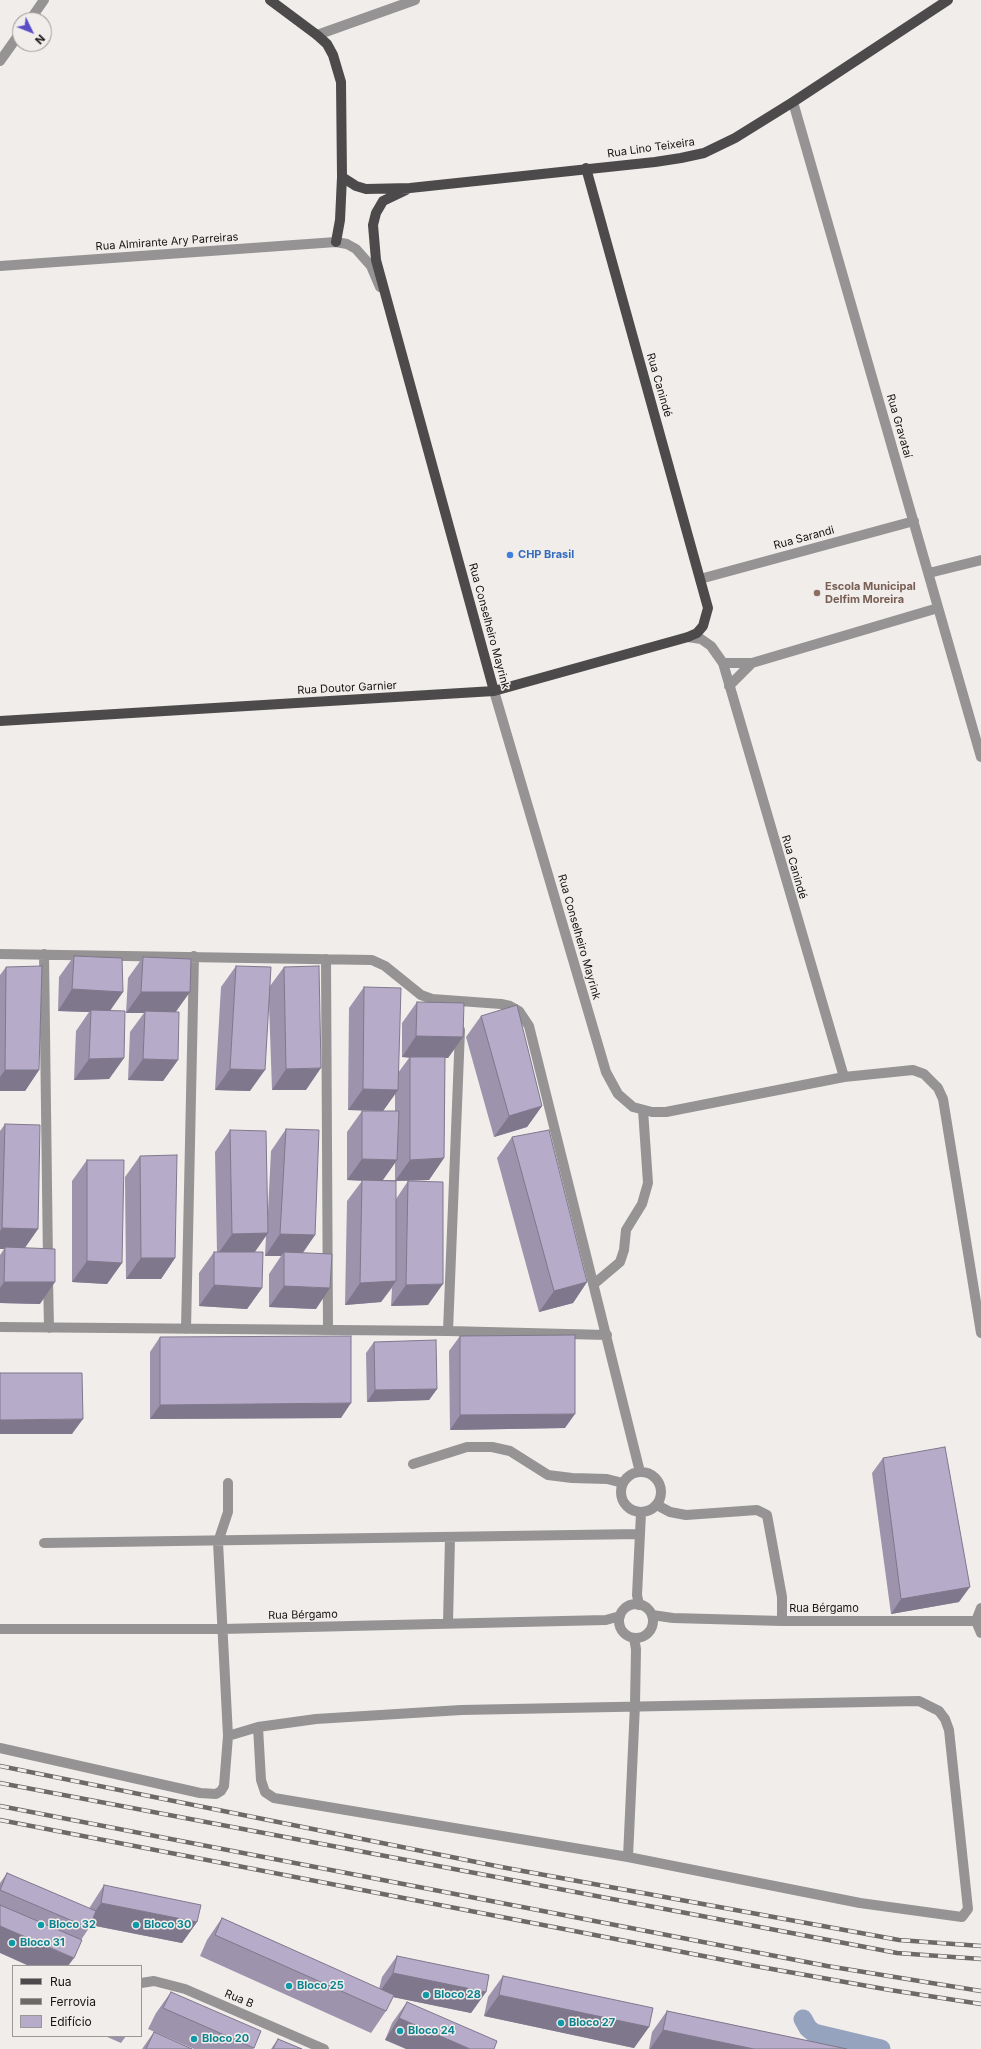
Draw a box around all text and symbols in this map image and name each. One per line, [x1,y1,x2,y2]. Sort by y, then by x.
north arrow [12,12,52,52]
text: N [32,32,48,47]
street label: Rua Lino Teixeira [606,135,696,161]
street label: Rua Almirante Ary Parreiras [95,230,239,254]
street label: Rua Canindé [644,352,674,418]
street label: Rua Gravataí [884,392,914,460]
street label: Rua Sarandi [772,524,836,552]
place label: CHP Brasil [518,548,574,562]
marker: CHP Brasil [505,550,515,560]
street label: Rua Conselheiro Mayrink [466,562,512,690]
place label: Escola Municipal Delfim Moreira [825,580,916,606]
marker: Escola Municipal Delfim Moreira [812,588,822,598]
street label: Rua Doutor Garnier [297,679,397,697]
street label: Rua Canindé [779,834,809,900]
street label: Rua Conselheiro Mayrink [555,873,603,1001]
street label: Rua Bérgamo [789,1602,859,1616]
street label: Rua Bérgamo [268,1608,338,1622]
place label: Bloco 32 [49,1918,96,1932]
place label: Bloco 30 [144,1918,191,1932]
marker: Bloco 32 [36,1920,46,1930]
marker: Bloco 30 [131,1920,141,1930]
place label: Bloco 31 [20,1936,65,1950]
marker: Bloco 31 [7,1938,17,1948]
legend [12,1965,142,2037]
text: Rua [50,1974,72,1989]
place label: Bloco 25 [297,1979,344,1993]
marker: Bloco 25 [284,1981,294,1991]
street label: Rua B [223,1987,255,2011]
place label: Bloco 28 [434,1988,481,2002]
marker: Bloco 28 [421,1990,431,2000]
text: Ferrovia [50,1994,96,2009]
text: Edifício [50,2014,92,2029]
place label: Bloco 27 [569,2016,615,2030]
marker: Bloco 27 [556,2018,566,2028]
place label: Bloco 24 [408,2024,455,2038]
marker: Bloco 24 [395,2026,405,2036]
place label: Bloco 20 [202,2032,249,2046]
marker: Bloco 20 [189,2034,199,2044]

